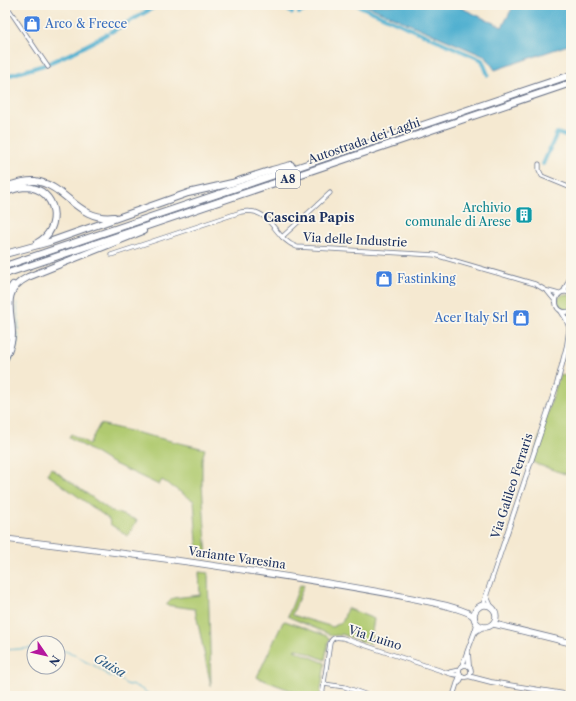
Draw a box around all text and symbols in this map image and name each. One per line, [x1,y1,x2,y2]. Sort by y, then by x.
shop icon: Arco & Frecce [22,14,42,34]
place label: Arco & Frecce [44,16,127,31]
street label: Autostrada dei Laghi [305,114,422,167]
road number: A8 [276,170,300,188]
place label: Archivio comunale di Arese [405,200,511,229]
building icon: Archivio comunale di Arese [514,205,534,225]
district label: Cascina Papis [264,209,354,225]
street label: Via delle Industrie [302,229,408,250]
shop icon: Fastinking [374,269,394,289]
place label: Fastinking [397,271,456,286]
shop icon: Acer Italy Srl [511,308,531,328]
place label: Acer Italy Srl [434,310,508,325]
street label: Via Galileo Ferraris [487,431,536,541]
street label: Variante Varesina [186,543,287,572]
street label: Via Luino [346,622,404,653]
north arrow [26,635,66,675]
water label: Guisa [91,649,129,681]
text: N [46,653,63,669]

